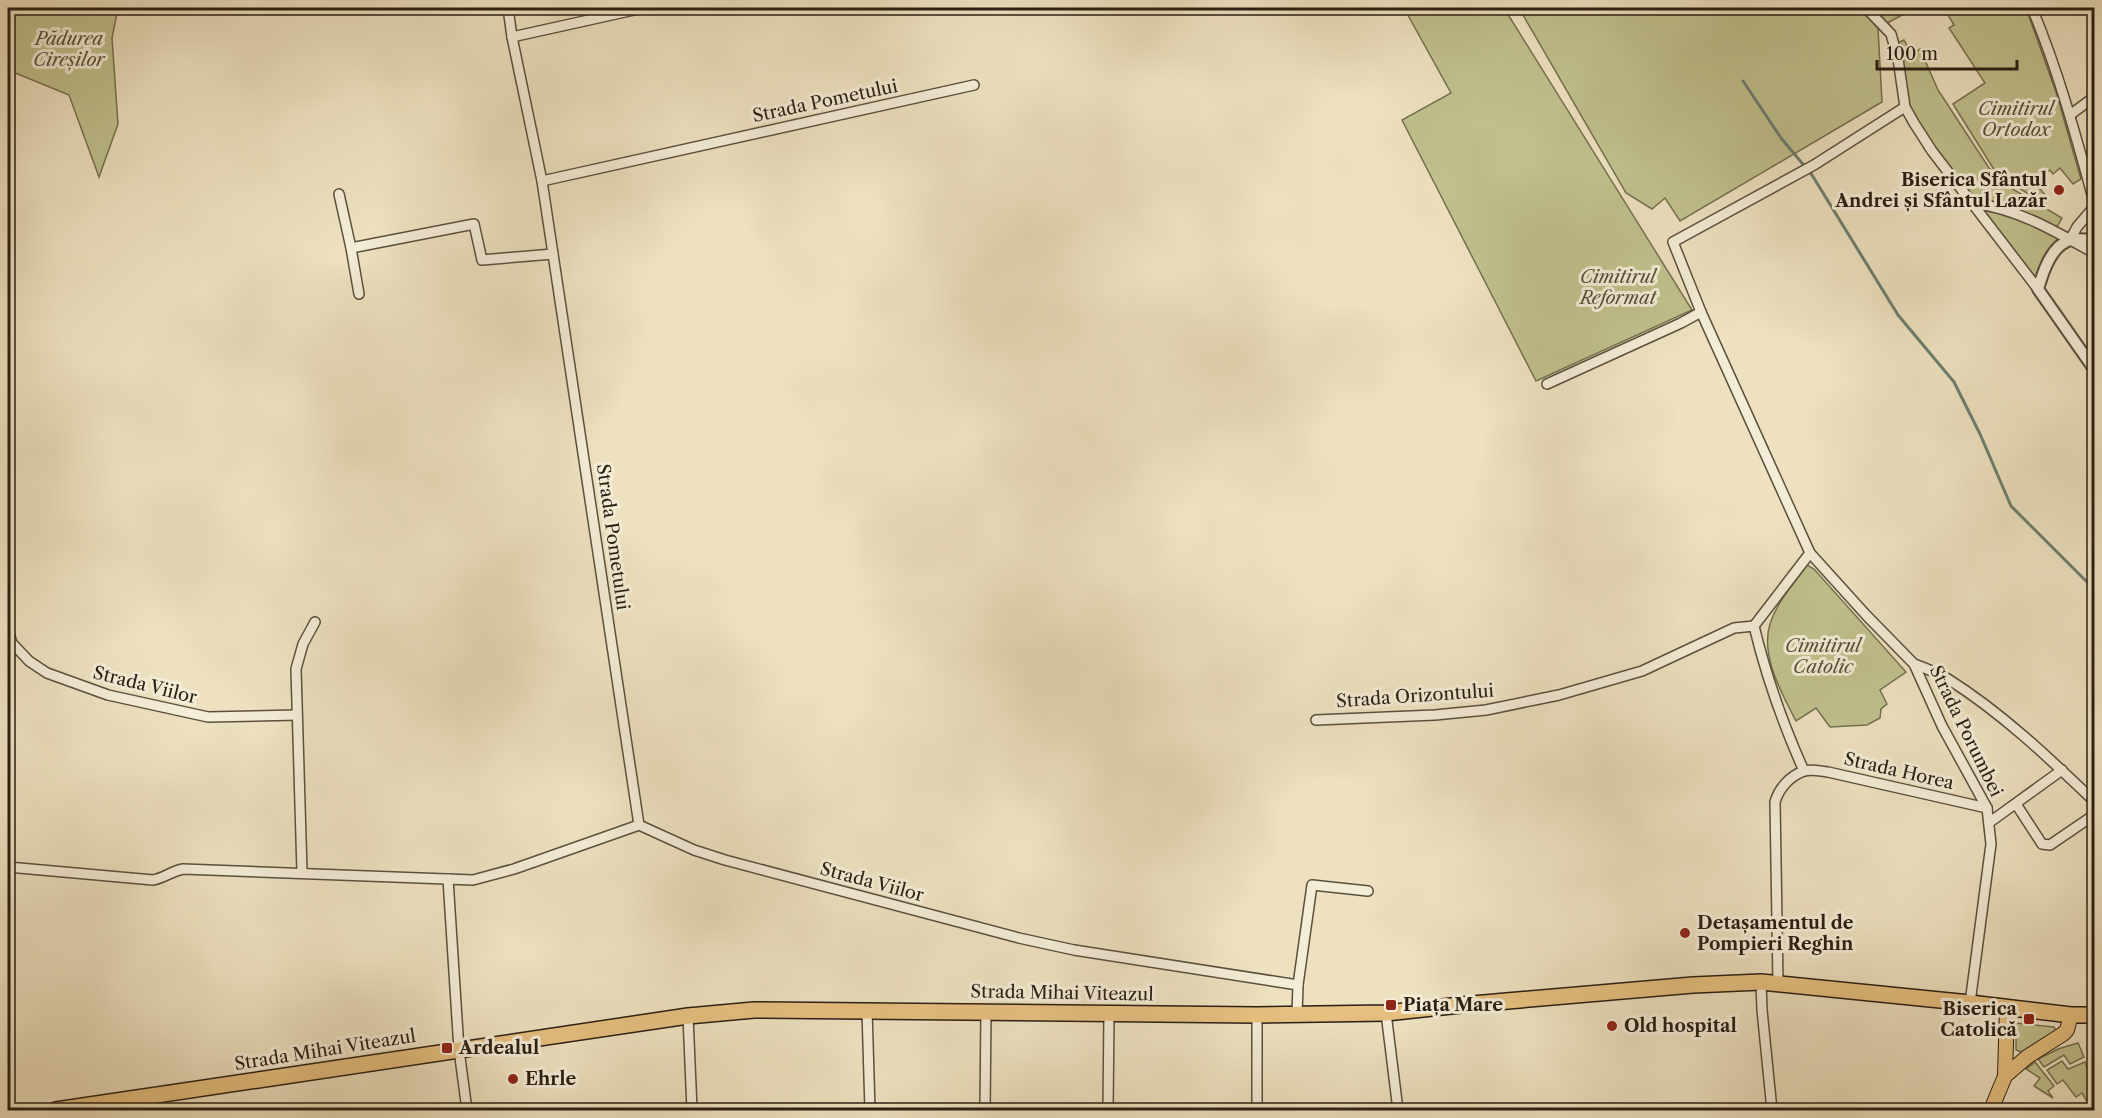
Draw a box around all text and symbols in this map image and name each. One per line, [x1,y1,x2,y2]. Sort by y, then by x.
park label: Pădurea Cireșilor [33,28,106,72]
scale bar [1877,33,2016,71]
text: 100 m [1886,43,1938,65]
street label: Strada Pometului [750,75,900,127]
park label: Cimitirul Ortodox [1978,98,2056,141]
place label: Biserica Sfântul Andrei și Sfântul Lazăr [1834,169,2047,212]
marker: Biserica Sfântul Andrei și Sfântul Lazăr [2052,183,2066,197]
park label: Cimitirul Reformat [1578,266,1658,309]
street label: Strada Pometului [592,462,634,612]
park label: Cimitirul Catolic [1785,635,1863,678]
street label: Strada Viilor [91,661,200,709]
street label: Strada Porumbei [1925,662,2008,801]
street label: Strada Orizontului [1335,679,1495,712]
street label: Strada Horea [1842,748,1957,794]
street label: Strada Viilor [818,858,927,907]
place label: Detașamentul de Pompieri Reghin [1697,912,1854,955]
marker: Detașamentul de Pompieri Reghin [1678,926,1692,940]
street label: Strada Mihai Viteazul [970,980,1154,1006]
place label: Piața Mare [1403,994,1503,1016]
marker: Piața Mare [1384,998,1398,1012]
place label: Biserica Catolică [1940,998,2018,1041]
marker: Biserica Catolică [2022,1012,2036,1026]
place label: Old hospital [1624,1015,1737,1037]
marker: Old hospital [1605,1019,1619,1033]
street label: Strada Mihai Viteazul [233,1025,417,1075]
place label: Ardealul [458,1037,539,1059]
marker: Ardealul [440,1041,454,1055]
place label: Ehrle [525,1068,577,1090]
marker: Ehrle [506,1072,520,1086]

